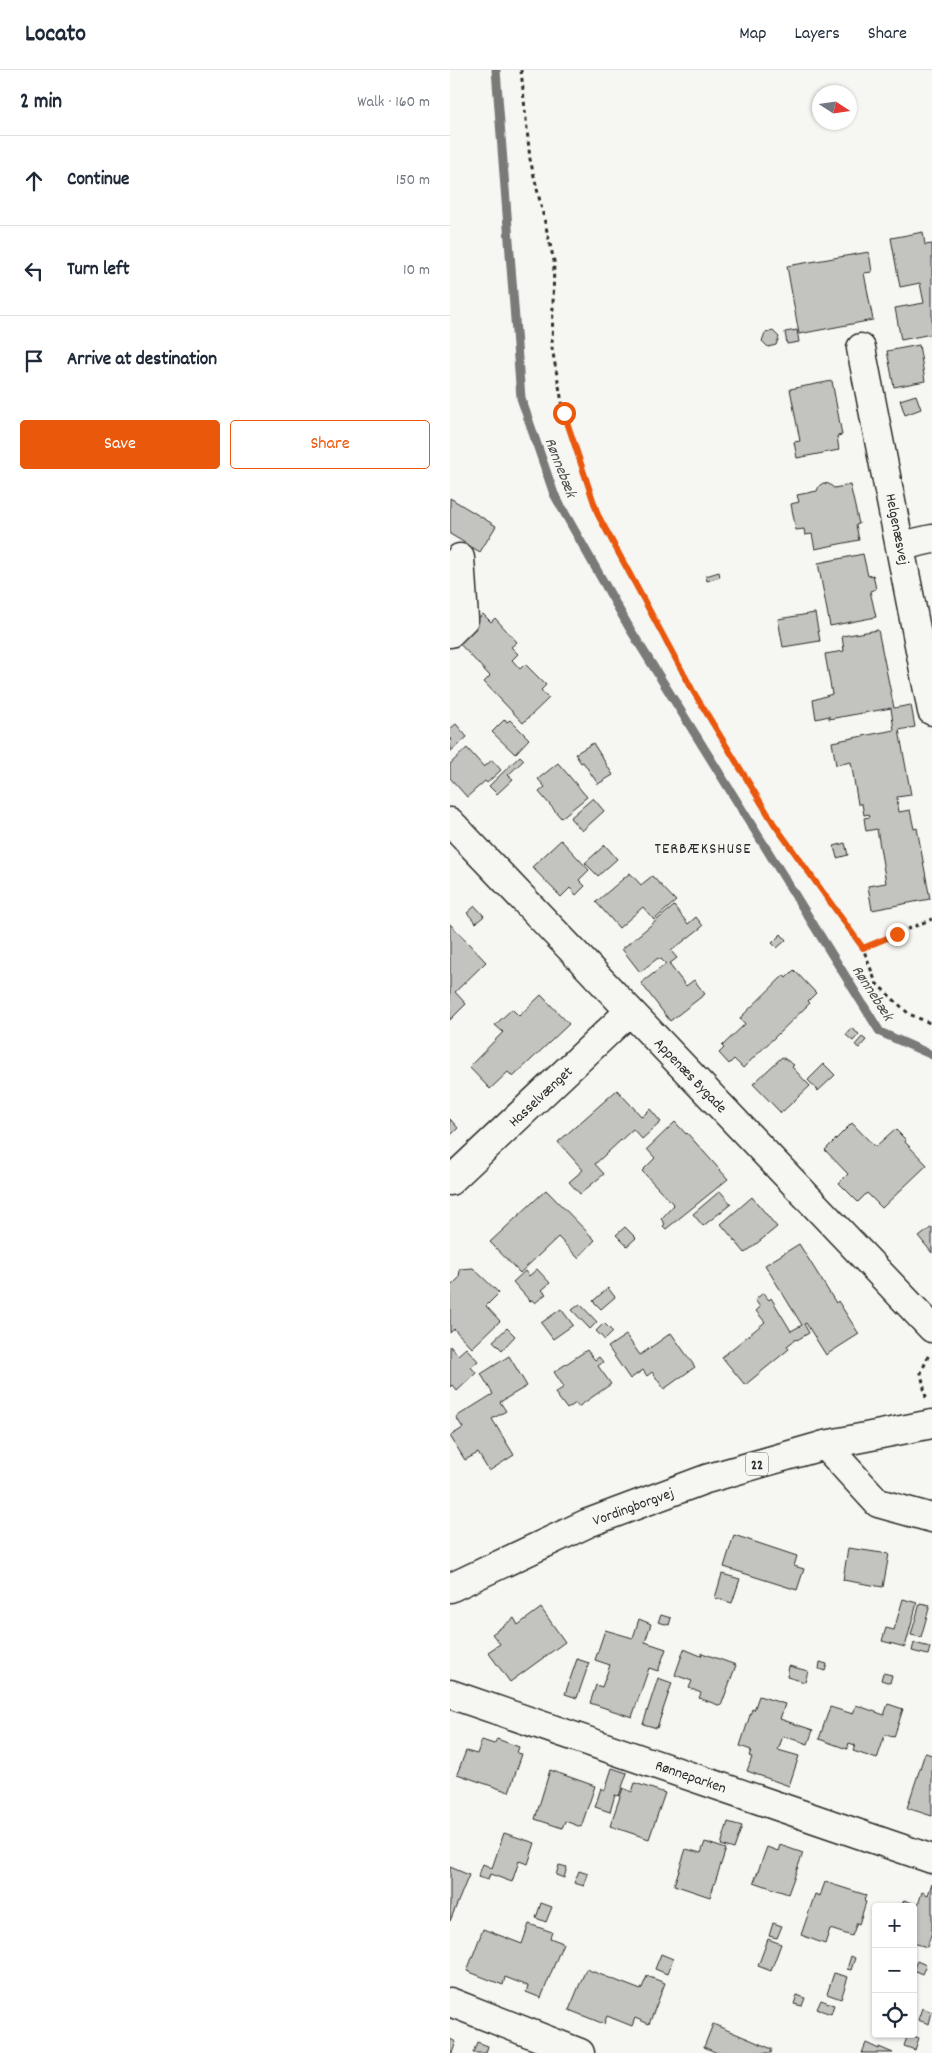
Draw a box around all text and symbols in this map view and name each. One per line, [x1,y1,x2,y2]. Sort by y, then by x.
text: Locato [25,18,86,52]
text: Map [739,22,766,47]
text: Layers [794,22,840,47]
text: Share [868,22,907,47]
north arrow [812,85,857,130]
text: 2 min [20,88,62,118]
text: Walk · 160 m [357,91,430,114]
icon: ahead [20,167,48,195]
text: Continue [67,167,129,194]
text: 150 m [396,169,430,192]
icon: left [20,257,48,285]
text: Turn left [67,257,130,284]
text: 10 m [403,259,430,282]
icon: arrive [20,347,48,375]
text: Arrive at destination [67,347,217,374]
route start [553,402,576,425]
button: Save [20,420,220,469]
button: Share [230,420,430,469]
water label: Rønnebæk [538,435,582,502]
street label: Helgenæsvej [878,492,914,567]
district label: TERBÆKSHUSE [655,838,751,861]
route end [886,923,909,946]
water label: Rønnebæk [845,961,899,1027]
street label: Appenæs Bygade [648,1034,731,1119]
street label: Hasselvænget [504,1062,579,1133]
road number: 22 [746,1452,768,1476]
street label: Vordingborgvej [590,1483,677,1533]
street label: Rønneparken [652,1756,729,1800]
map controls [872,1903,917,2038]
button: + [872,1903,917,1948]
button: − [872,1948,917,1993]
button: locate [872,1993,917,2038]

